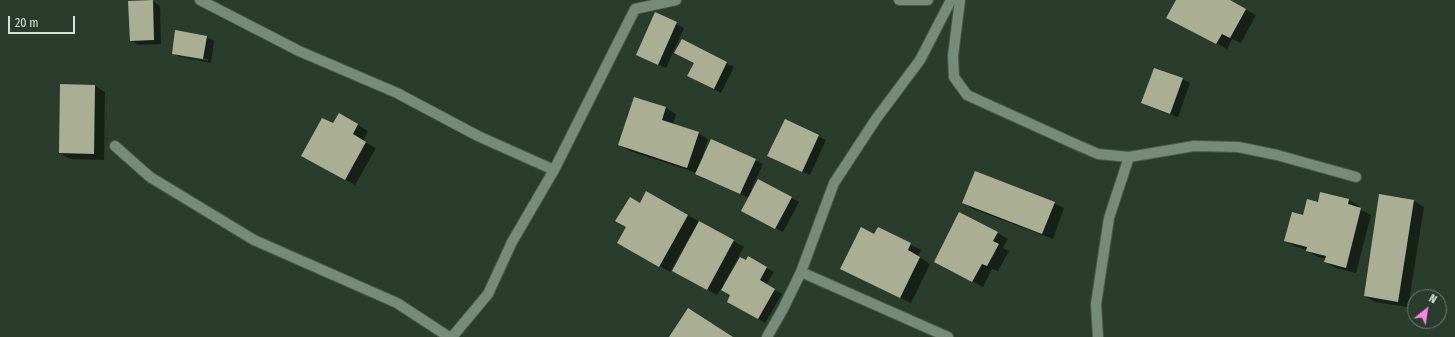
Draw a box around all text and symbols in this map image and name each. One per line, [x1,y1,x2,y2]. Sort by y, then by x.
scale bar [10,8,77,34]
text: 20 m [15,16,39,30]
north arrow [1407,289,1447,329]
text: N [1427,292,1439,306]

